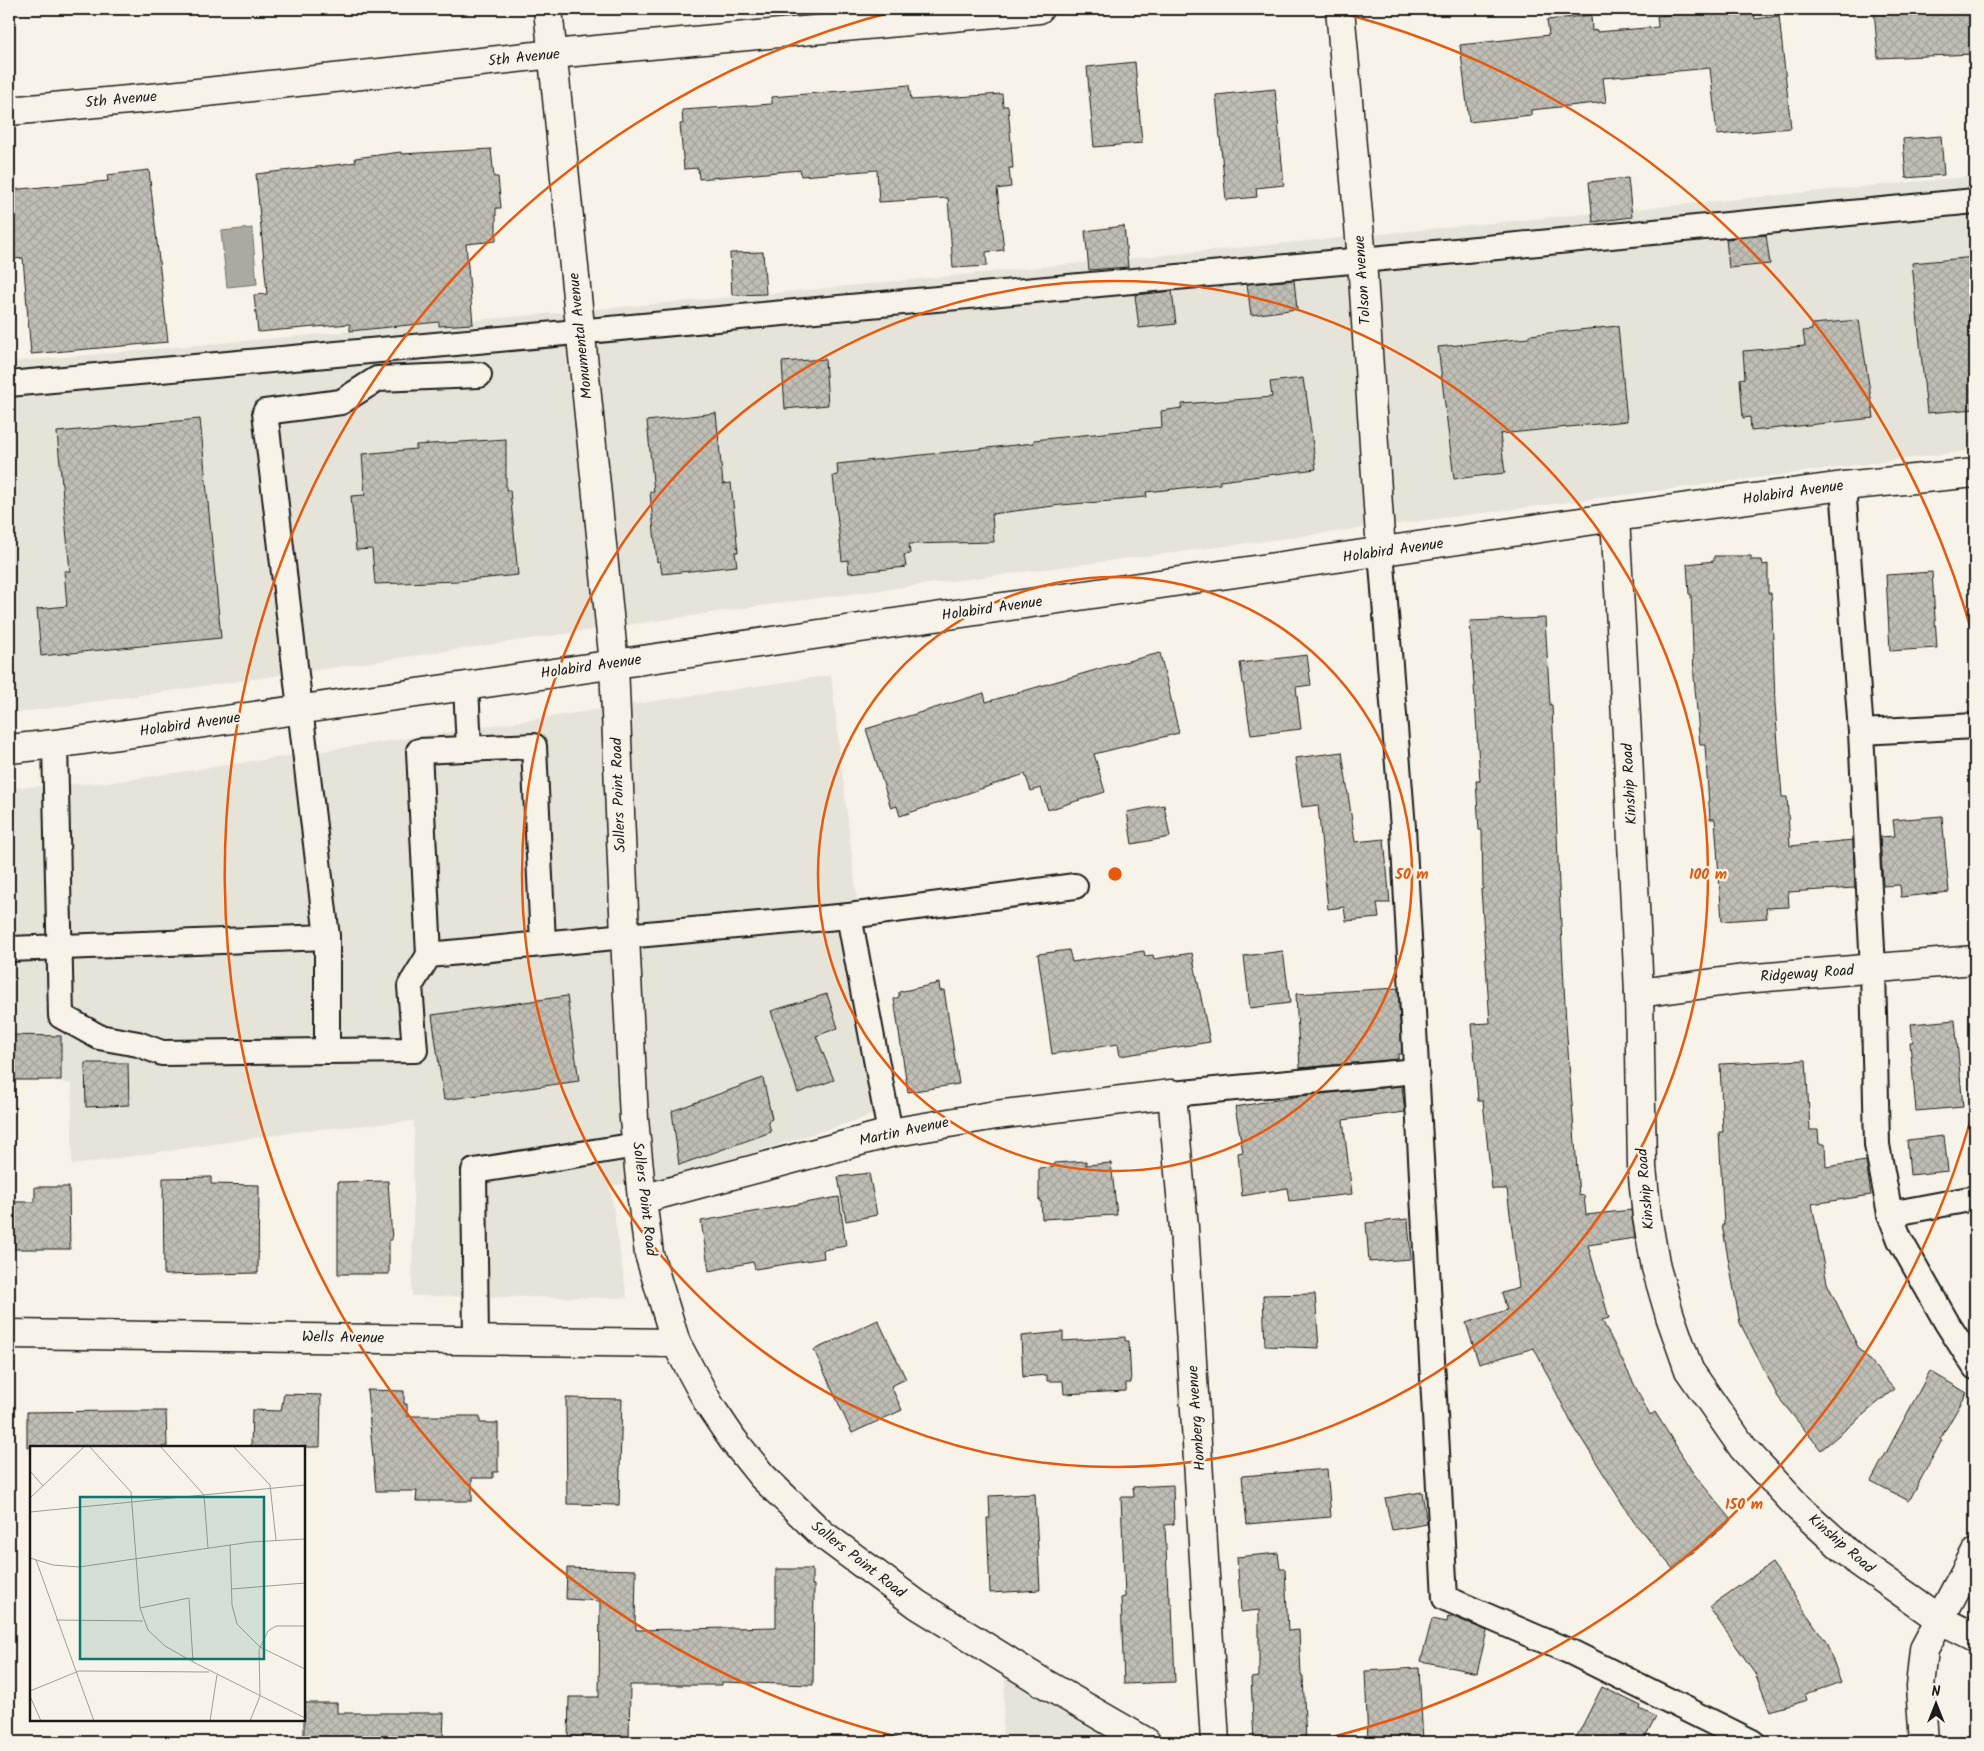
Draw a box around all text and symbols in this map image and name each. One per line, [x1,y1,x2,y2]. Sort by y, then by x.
street label: 5th Avenue [487,42,561,74]
street label: 5th Avenue [84,85,158,115]
street label: Tolson Avenue [1348,234,1378,326]
street label: Monumental Avenue [562,271,600,401]
street label: Holabird Avenue [1741,474,1845,512]
street label: Holabird Avenue [1341,532,1445,570]
street label: Holabird Avenue [940,590,1044,628]
street label: Holabird Avenue [539,648,643,686]
street label: Holabird Avenue [138,706,242,744]
street label: Sollers Point Road [605,737,633,853]
street label: Kinship Road [1616,742,1644,825]
text: 50 m [1394,863,1429,887]
text: 100 m [1689,863,1727,887]
centre of rings [1106,865,1124,883]
street label: Ridgeway Road [1759,959,1855,989]
street label: Martin Avenue [857,1111,951,1153]
street label: Sollers Point Road [625,1141,663,1258]
street label: Kinship Road [1630,1147,1662,1231]
street label: Wells Avenue [302,1325,385,1351]
street label: Homberg Avenue [1181,1364,1213,1472]
inset map [30,1446,305,1721]
text: 150 m [1725,1493,1763,1517]
street label: Kinship Road [1802,1508,1880,1580]
street label: Sollers Point Road [805,1515,911,1605]
north arrow [1912,1678,1962,1728]
text: N [1932,1681,1941,1703]

